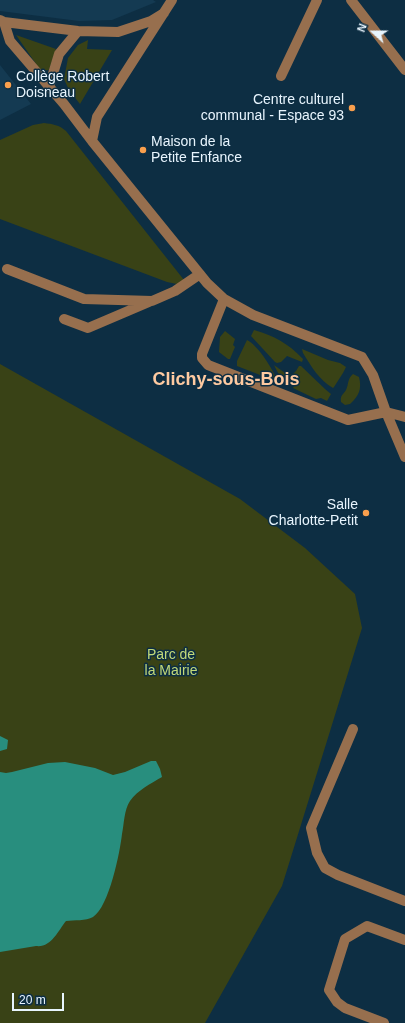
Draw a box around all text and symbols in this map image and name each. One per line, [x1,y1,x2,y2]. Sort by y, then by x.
north arrow [353,12,393,52]
text: N [355,22,369,34]
place label: Collège Robert Doisneau [16,69,109,102]
marker: Collège Robert Doisneau [3,80,13,90]
place label: Centre culturel communal - Espace 93 [201,92,344,124]
marker: Centre culturel communal - Espace 93 [347,103,357,113]
place label: Maison de la Petite Enfance [151,134,242,166]
marker: Maison de la Petite Enfance [138,145,148,155]
district label: Clichy-sous-Bois [152,369,300,391]
place label: Salle Charlotte-Petit [269,497,358,530]
marker: Salle Charlotte-Petit [361,508,371,518]
park label: Parc de la Mairie [145,647,197,680]
scale bar [14,985,66,1011]
text: 20 m [19,993,46,1007]

